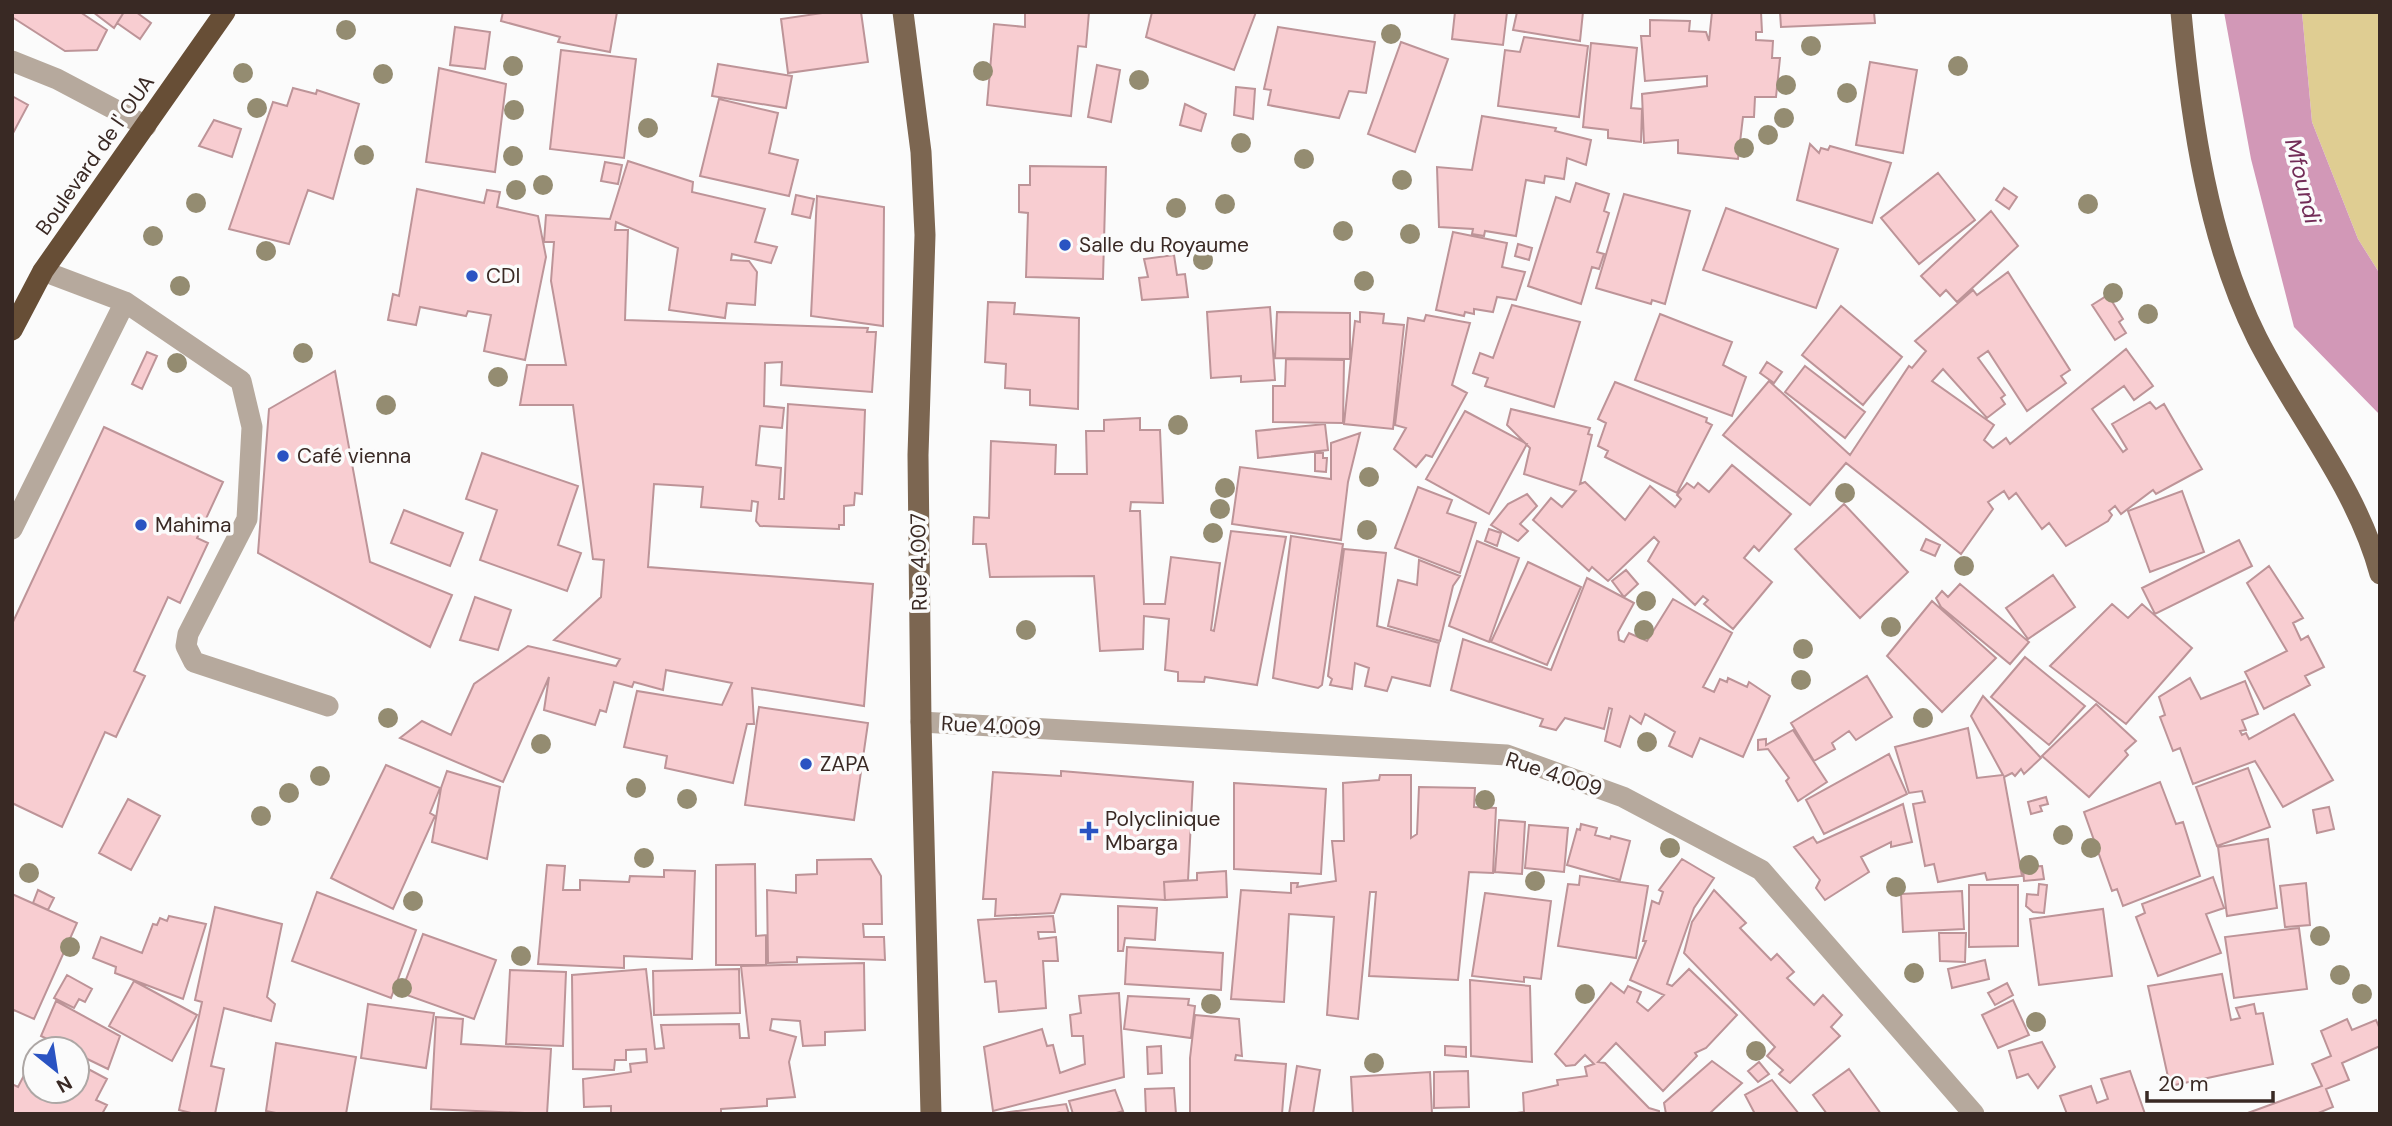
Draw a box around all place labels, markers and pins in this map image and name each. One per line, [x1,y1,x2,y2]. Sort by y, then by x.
place label: Salle du Royaume [1079,231,1249,259]
marker: Salle du Royaume [1057,237,1073,253]
place label: CDI [486,262,520,290]
marker: CDI [464,268,480,284]
place label: Café vienna [297,442,411,470]
marker: Café vienna [275,448,291,464]
place label: Mahima [155,511,231,539]
marker: Mahima [133,517,149,533]
place label: ZAPA [820,750,870,778]
marker: ZAPA [798,756,814,772]
place label: Polyclinique Mbarga [1105,805,1220,857]
marker: Polyclinique Mbarga [1079,821,1099,841]

